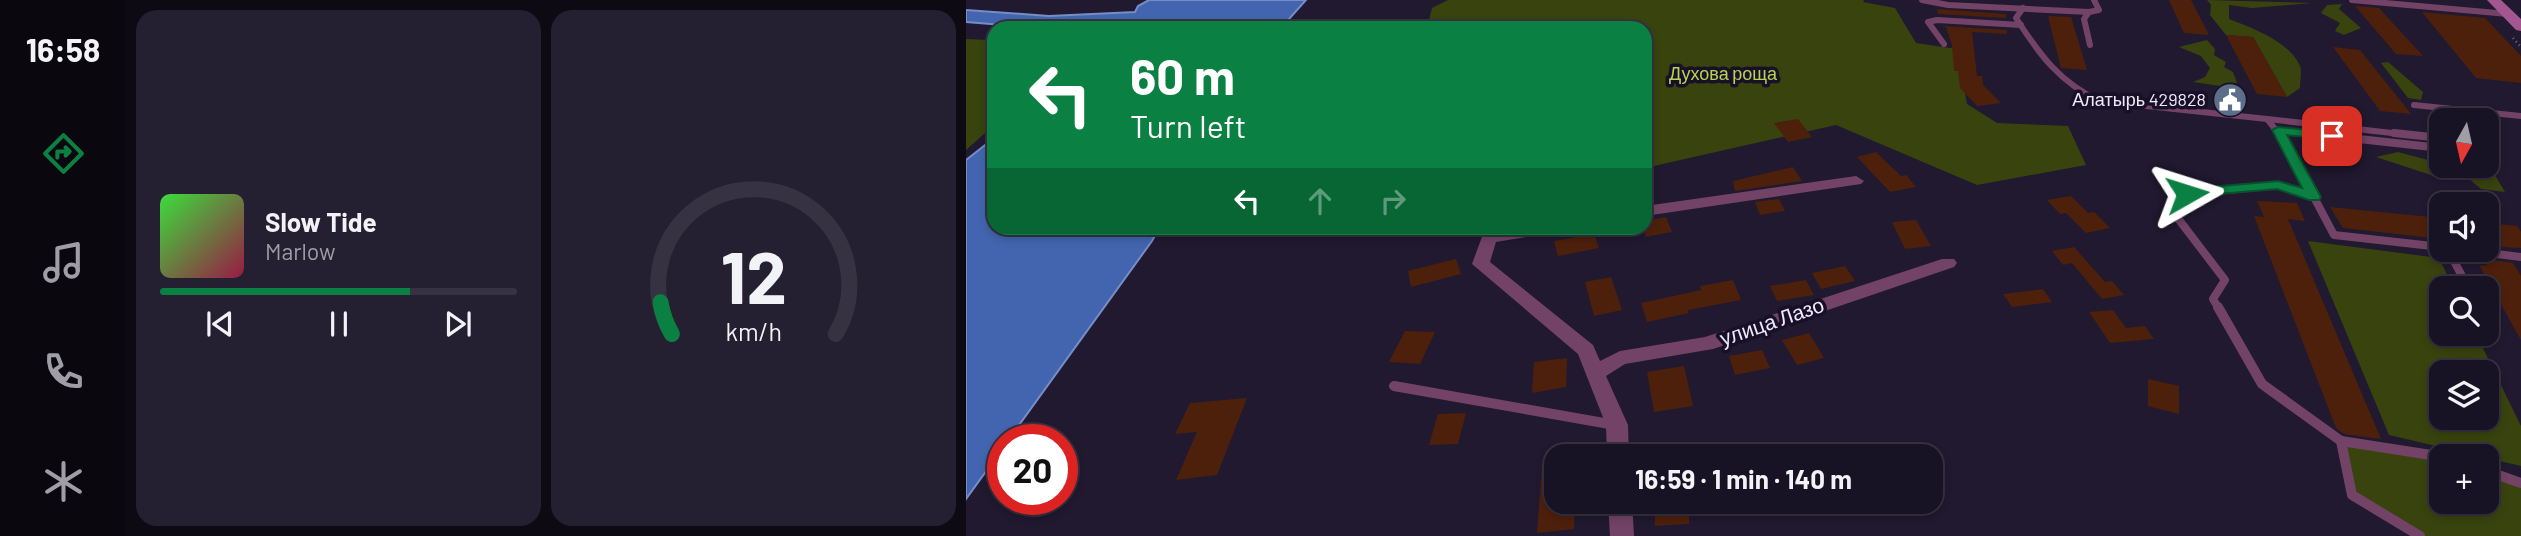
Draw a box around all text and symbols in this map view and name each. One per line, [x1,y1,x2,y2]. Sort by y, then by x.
text: 16:58 [26,30,100,68]
text: 60 m [1130,46,1235,105]
icon: left [1015,49,1106,140]
park label: Духова роща [1669,62,1778,84]
public building icon: Алатырь 429828 [2211,81,2249,119]
place label: Алатырь 429828 [2072,88,2206,110]
text: Turn left [1130,106,1247,144]
pin [2302,106,2362,166]
north arrow [2429,108,2499,178]
map controls [2429,108,2499,514]
icon: arrive [2313,117,2351,155]
icon: directions [39,129,88,178]
position arrow [2150,157,2224,231]
icon: left [1228,182,1266,220]
icon: ahead [1301,182,1339,220]
icon: right [1374,182,1412,220]
button: sound [2429,192,2499,262]
text: Slow Tide [265,206,377,237]
text: 12 [720,231,787,319]
text: Marlow [265,237,336,265]
icon: music [39,238,88,287]
button: search [2429,276,2499,346]
street label: улица Лазо [1716,291,1827,350]
icon: previous [201,305,239,343]
icon: pause [320,305,358,343]
icon: next [439,305,477,343]
text: km/h [725,316,782,346]
icon: phone [39,347,88,396]
button: layers [2429,360,2499,430]
speed limit sign: 20 [987,424,1078,515]
button: + [2429,444,2499,514]
icon: climate [39,457,88,506]
text: 16:59 · 1 min · 140 m [1635,463,1852,494]

